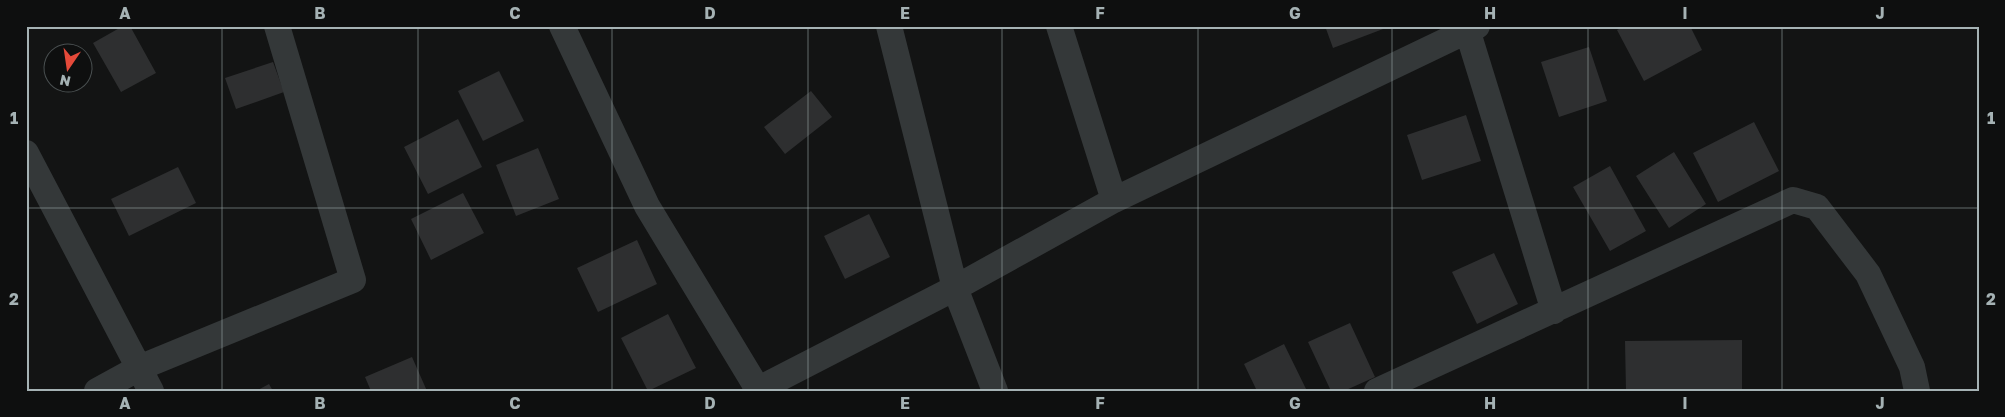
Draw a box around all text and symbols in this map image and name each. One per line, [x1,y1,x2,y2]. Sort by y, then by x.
text: A [119,3,131,23]
text: B [314,3,326,23]
text: C [509,3,521,23]
text: D [704,3,716,23]
text: E [900,3,910,23]
text: F [1095,3,1105,23]
text: G [1289,3,1301,23]
text: H [1484,3,1496,23]
text: I [1682,3,1688,23]
text: J [1875,3,1885,23]
north arrow [42,42,92,92]
text: N [58,72,72,91]
text: 1 [10,108,18,128]
text: 1 [1987,108,1995,128]
text: 2 [9,289,19,309]
text: 2 [1986,289,1996,309]
text: A [119,393,131,413]
text: B [314,393,326,413]
text: C [509,393,521,413]
text: D [704,393,716,413]
text: E [900,393,910,413]
text: F [1095,393,1105,413]
text: G [1289,393,1301,413]
text: H [1484,393,1496,413]
text: I [1682,393,1688,413]
text: J [1875,393,1885,413]

